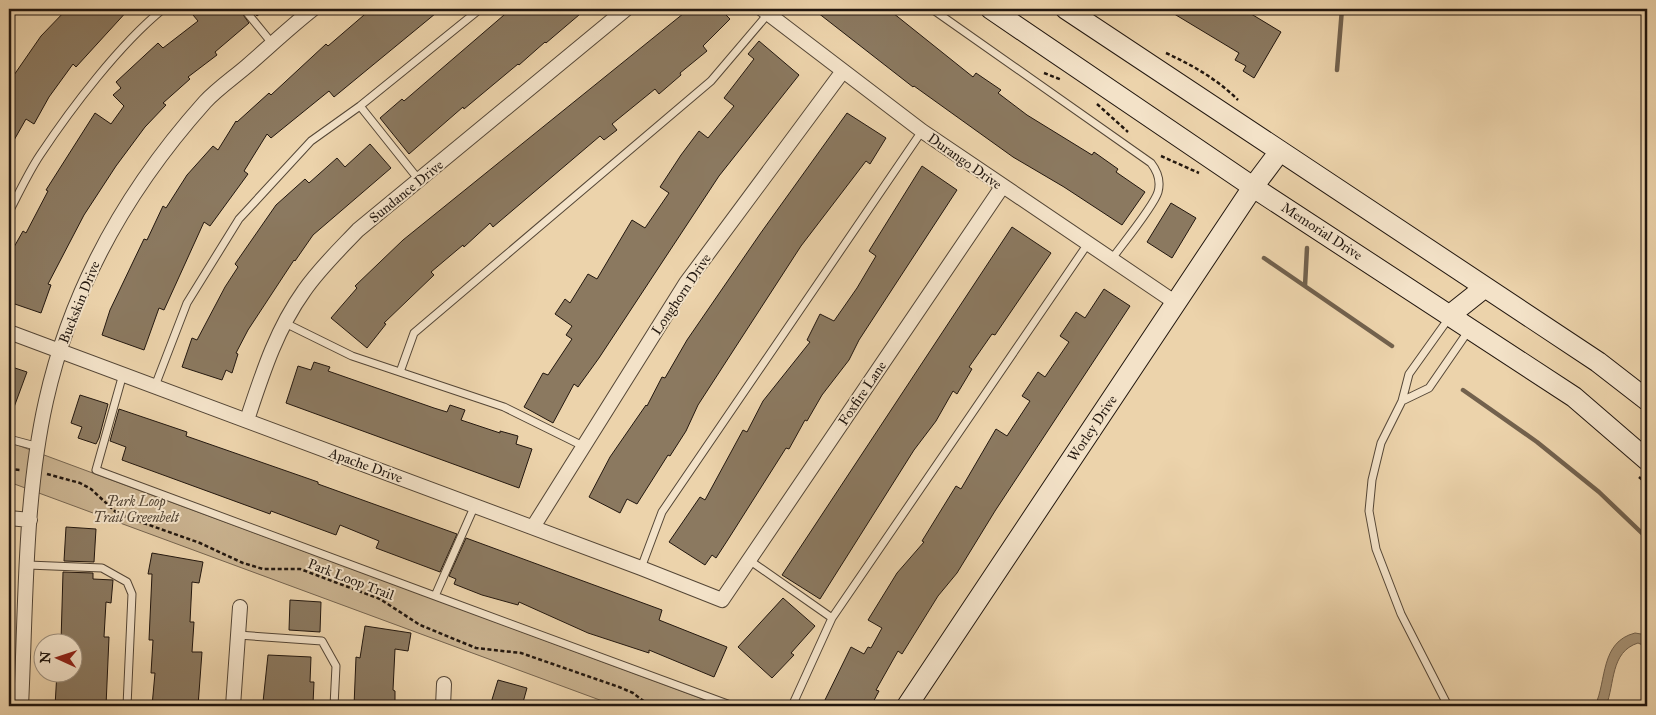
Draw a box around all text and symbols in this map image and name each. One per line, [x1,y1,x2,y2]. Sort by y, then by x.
street label: Durango Drive [924,130,1005,193]
street label: Sundance Drive [366,156,447,227]
street label: Memorial Drive [1278,199,1366,264]
street label: Longhorn Drive [648,250,715,338]
street label: Buckskin Drive [55,258,104,346]
street label: Foxfire Lane [835,358,890,429]
street label: Worley Drive [1064,392,1121,465]
street label: Apache Drive [326,444,405,487]
park label: Park Loop Trail Greenbelt [93,493,180,526]
street label: Park Loop Trail [305,555,397,604]
north arrow [32,632,82,682]
text: N [37,651,54,664]

